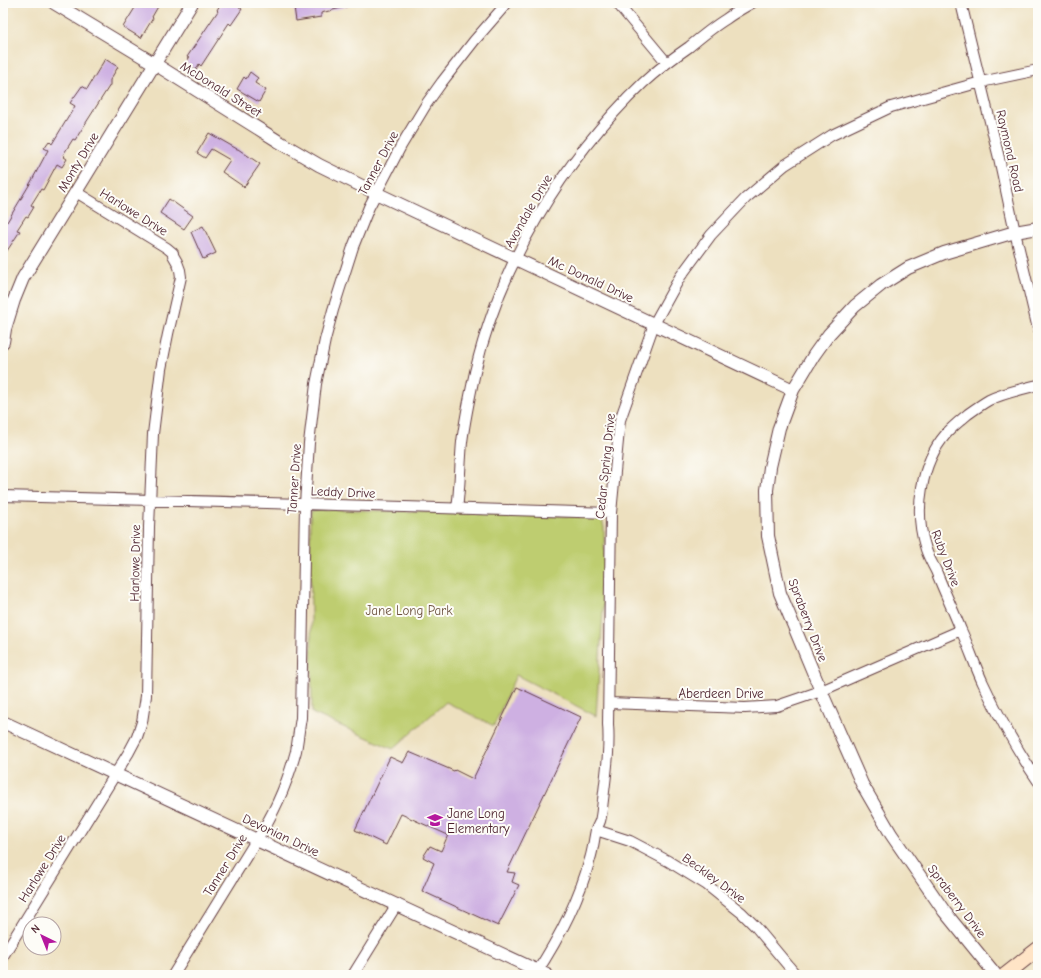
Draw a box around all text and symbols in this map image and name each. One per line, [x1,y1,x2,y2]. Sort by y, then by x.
street label: McDonald Street [178,58,265,121]
street label: Raymond Road [993,108,1027,194]
street label: Tanner Drive [355,128,401,198]
street label: Monty Drive [54,129,102,194]
street label: Avondale Drive [501,171,555,250]
street label: Harlowe Drive [97,185,171,239]
street label: Mc Donald Drive [546,253,637,306]
street label: Cedar Spring Drive [592,412,618,520]
street label: Tanner Drive [284,443,304,515]
street label: Leddy Drive [310,483,376,501]
street label: Harlowe Drive [127,524,143,602]
street label: Ruby Drive [928,528,964,589]
street label: Spraberry Drive [785,576,831,664]
park label: Jane Long Park [365,603,453,618]
street label: Aberdeen Drive [678,686,764,701]
place label: Jane Long Elementary [447,806,510,836]
street label: Devonian Drive [240,811,322,860]
school or university icon: Jane Long Elementary [426,811,444,829]
street label: Harlowe Drive [15,831,69,905]
street label: Tanner Drive [200,831,250,899]
street label: Beckley Drive [679,850,749,906]
street label: Spraberry Drive [925,861,990,941]
north arrow [22,916,62,956]
text: N [28,922,43,936]

